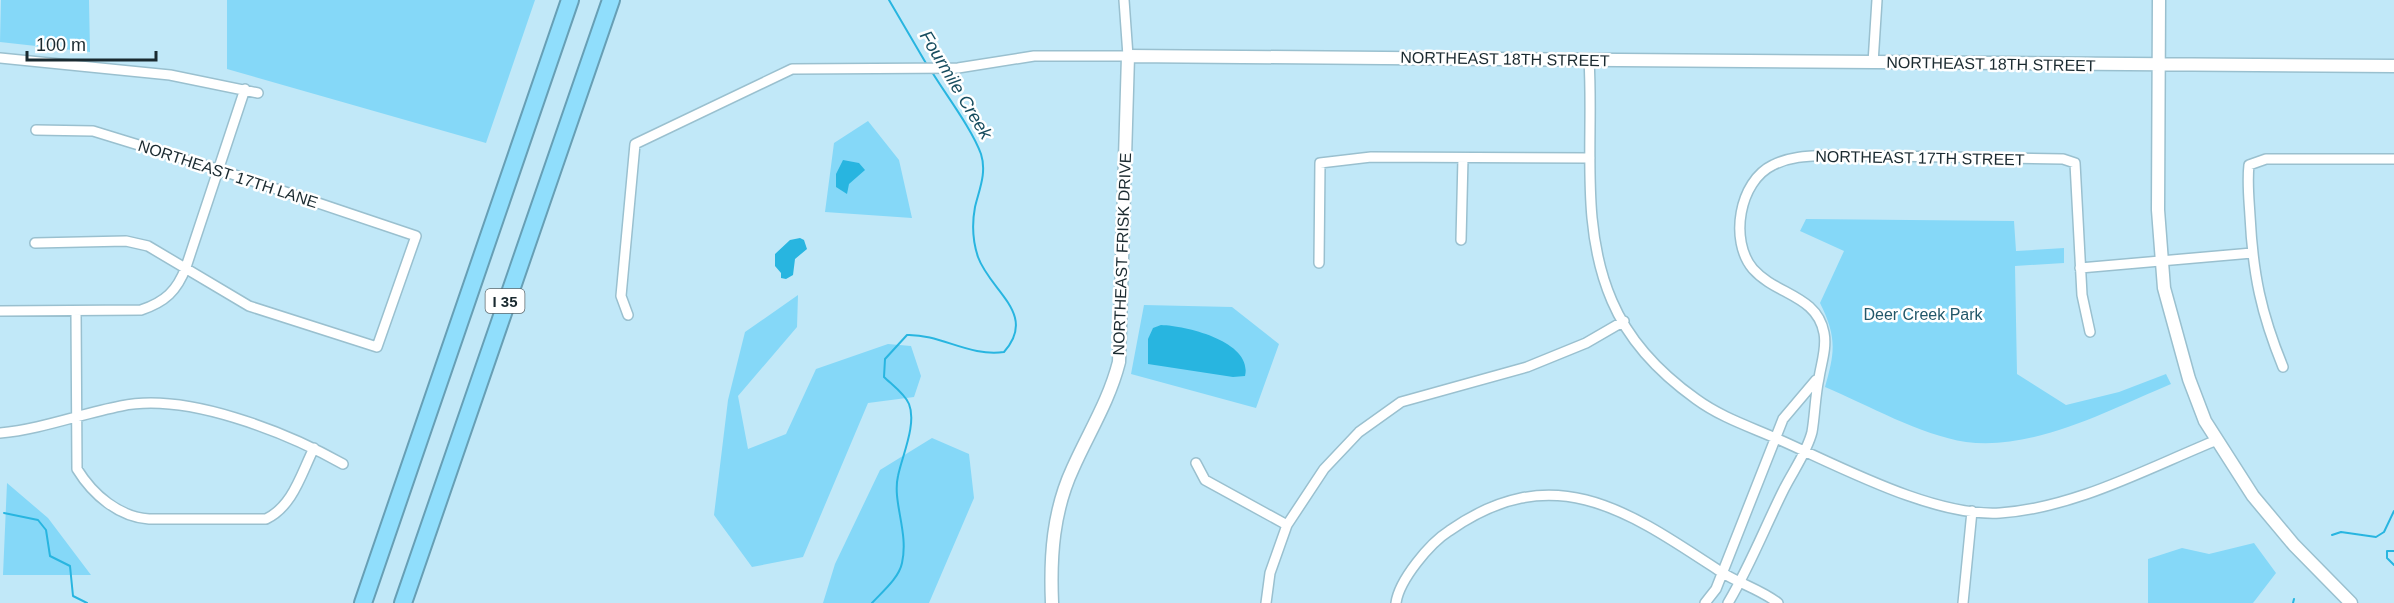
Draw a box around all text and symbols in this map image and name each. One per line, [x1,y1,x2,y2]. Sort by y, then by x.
scale bar [27,24,156,62]
water label: Fourmile Creek [916,27,997,144]
text: 100 m [36,35,86,55]
street label: NORTHEAST 18TH STREET [1400,49,1610,69]
street label: NORTHEAST 18TH STREET [1886,54,2096,74]
street label: NORTHEAST 17TH LANE [136,137,320,211]
street label: NORTHEAST 17TH STREET [1815,148,2025,168]
street label: NORTHEAST FRISK DRIVE [1110,152,1134,356]
road number: I 35 [486,289,524,313]
park label: Deer Creek Park [1863,306,1984,323]

